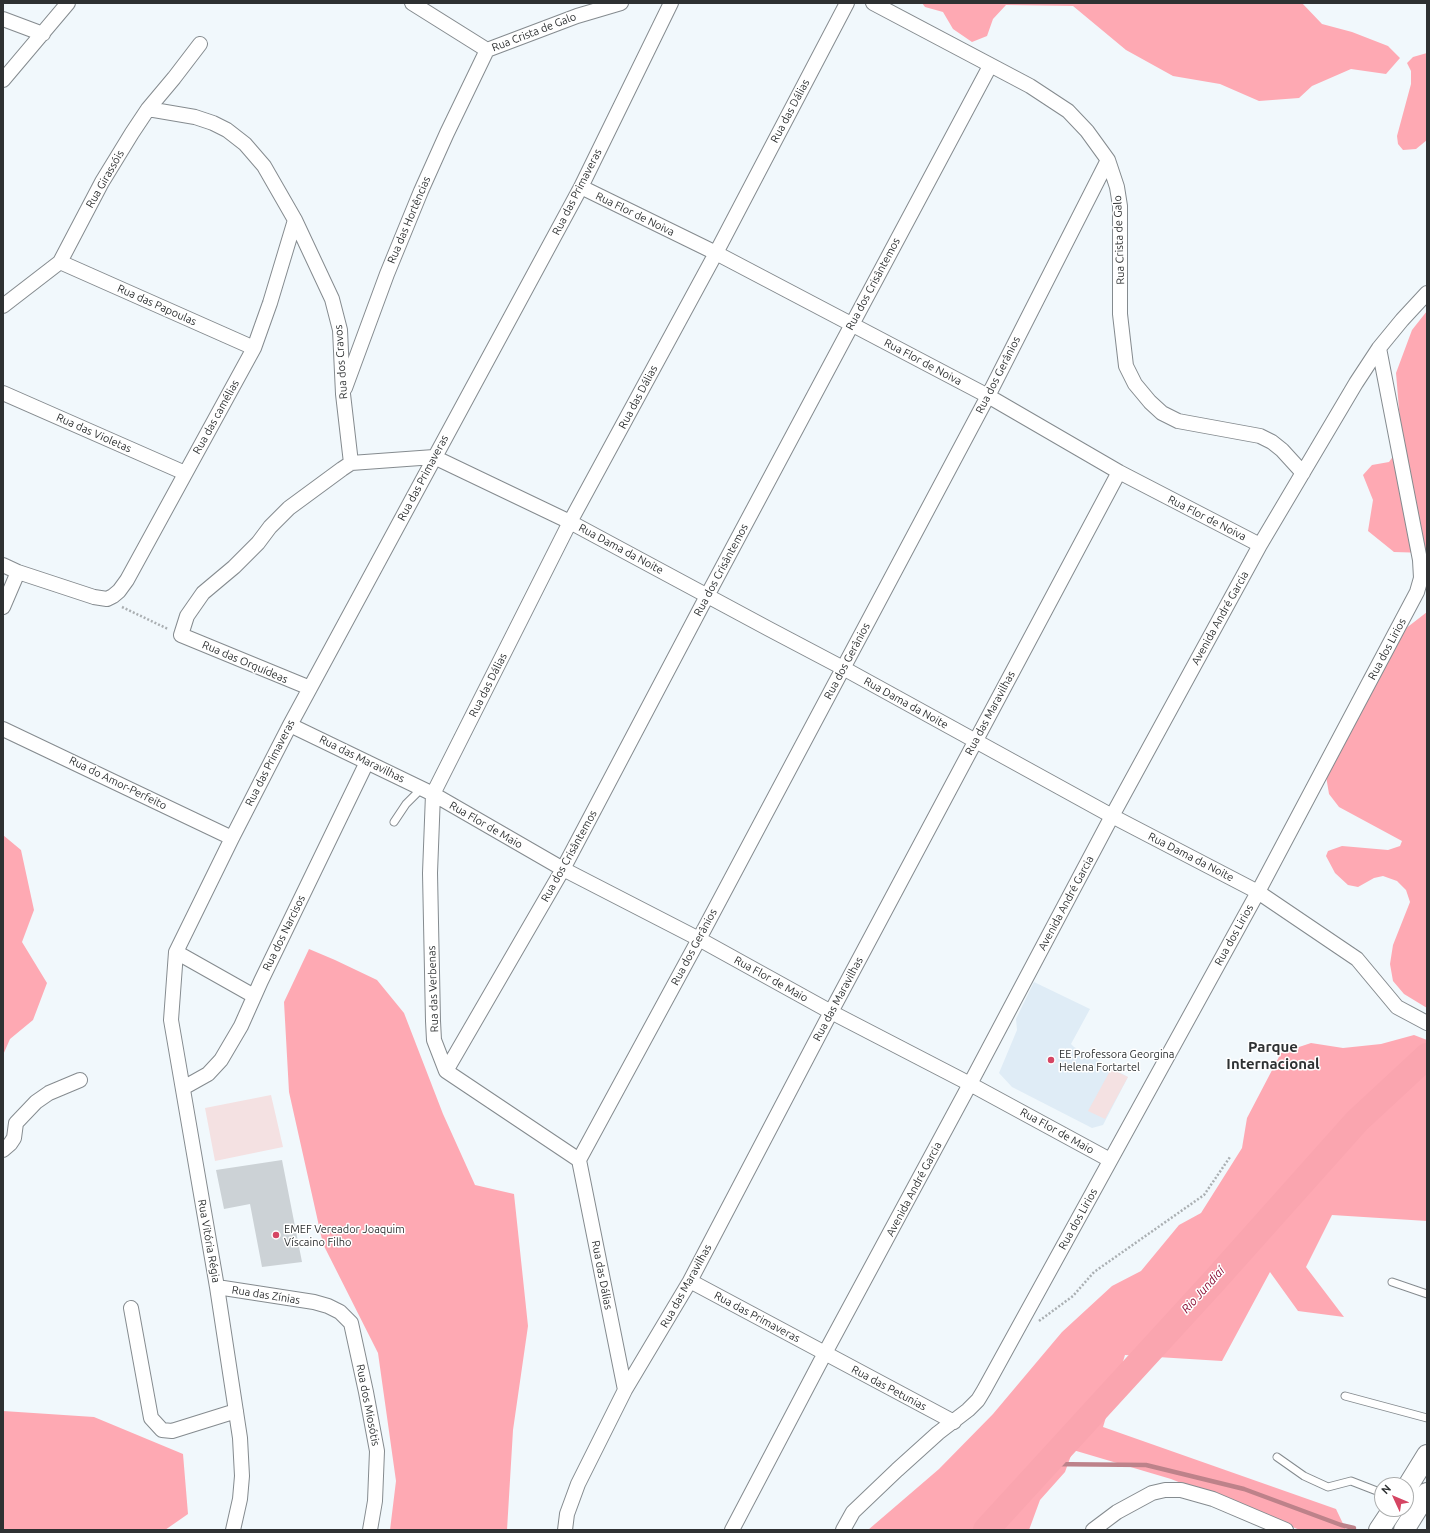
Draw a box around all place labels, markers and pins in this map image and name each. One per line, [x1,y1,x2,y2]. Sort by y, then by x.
place label: EE Professora Georgina Helena Fortartel [1059,1047,1174,1073]
marker: EE Professora Georgina Helena Fortartel [1046,1055,1056,1065]
place label: EMEF Vereador Joaquim Víscaino Filho [284,1222,405,1248]
marker: EMEF Vereador Joaquim Víscaino Filho [271,1230,281,1240]

